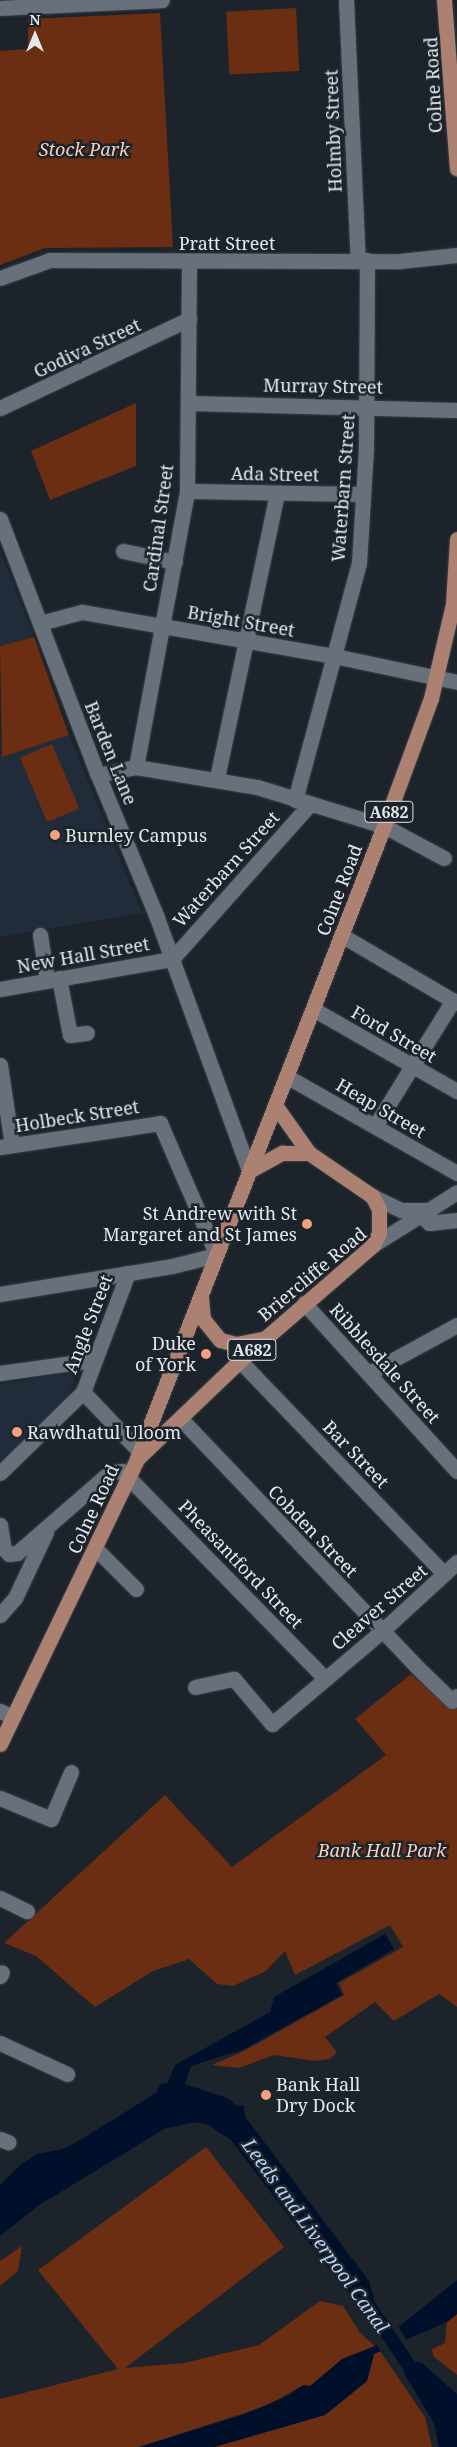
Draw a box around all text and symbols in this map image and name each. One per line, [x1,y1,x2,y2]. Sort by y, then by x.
north arrow [10,10,60,60]
text: N [29,10,41,29]
street label: Colne Road [420,36,446,134]
street label: Holmby Street [320,69,346,193]
park label: Stock Park [39,138,129,160]
street label: Pratt Street [179,232,275,254]
street label: Godiva Street [30,314,144,382]
street label: Murray Street [263,374,383,398]
street label: Waterbarn Street [327,413,359,563]
street label: Ada Street [231,462,319,486]
street label: Cardinal Street [138,463,178,593]
street label: Bright Street [186,601,296,641]
street label: Barden Lane [80,698,142,808]
road number: A682 [364,799,414,826]
street label: Waterbarn Street [168,807,284,931]
place label: Burnley Campus [65,824,207,846]
marker: Burnley Campus [49,829,61,841]
street label: Colne Road [312,841,366,939]
street label: New Hall Street [15,933,151,977]
street label: Ford Street [348,1001,440,1067]
street label: Heap Street [332,1074,430,1142]
street label: Holbeck Street [13,1096,141,1136]
place label: St Andrew with St Margaret and St James [103,1203,297,1246]
marker: St Andrew with St Margaret and St James [301,1218,313,1230]
street label: Briercliffe Road [253,1222,371,1326]
street label: Angle Street [59,1272,117,1376]
street label: Ribblesdale Street [325,1298,445,1428]
place label: Duke of York [135,1333,196,1376]
road number: A682 [227,1336,277,1364]
marker: Duke of York [200,1348,212,1360]
street label: Bar Street [319,1416,393,1492]
place label: Rawdhatul Uloom [27,1421,181,1443]
marker: Rawdhatul Uloom [11,1426,23,1438]
street label: Colne Road [63,1461,123,1557]
street label: Cobden Street [264,1480,362,1582]
street label: Pheasantford Street [174,1495,308,1633]
street label: Cleaver Street [327,1560,431,1654]
park label: Bank Hall Park [318,1839,446,1861]
place label: Bank Hall Dry Dock [276,2074,360,2116]
marker: Bank Hall Dry Dock [260,2089,272,2101]
water label: Leeds and Liverpool Canal [237,2135,393,2337]

